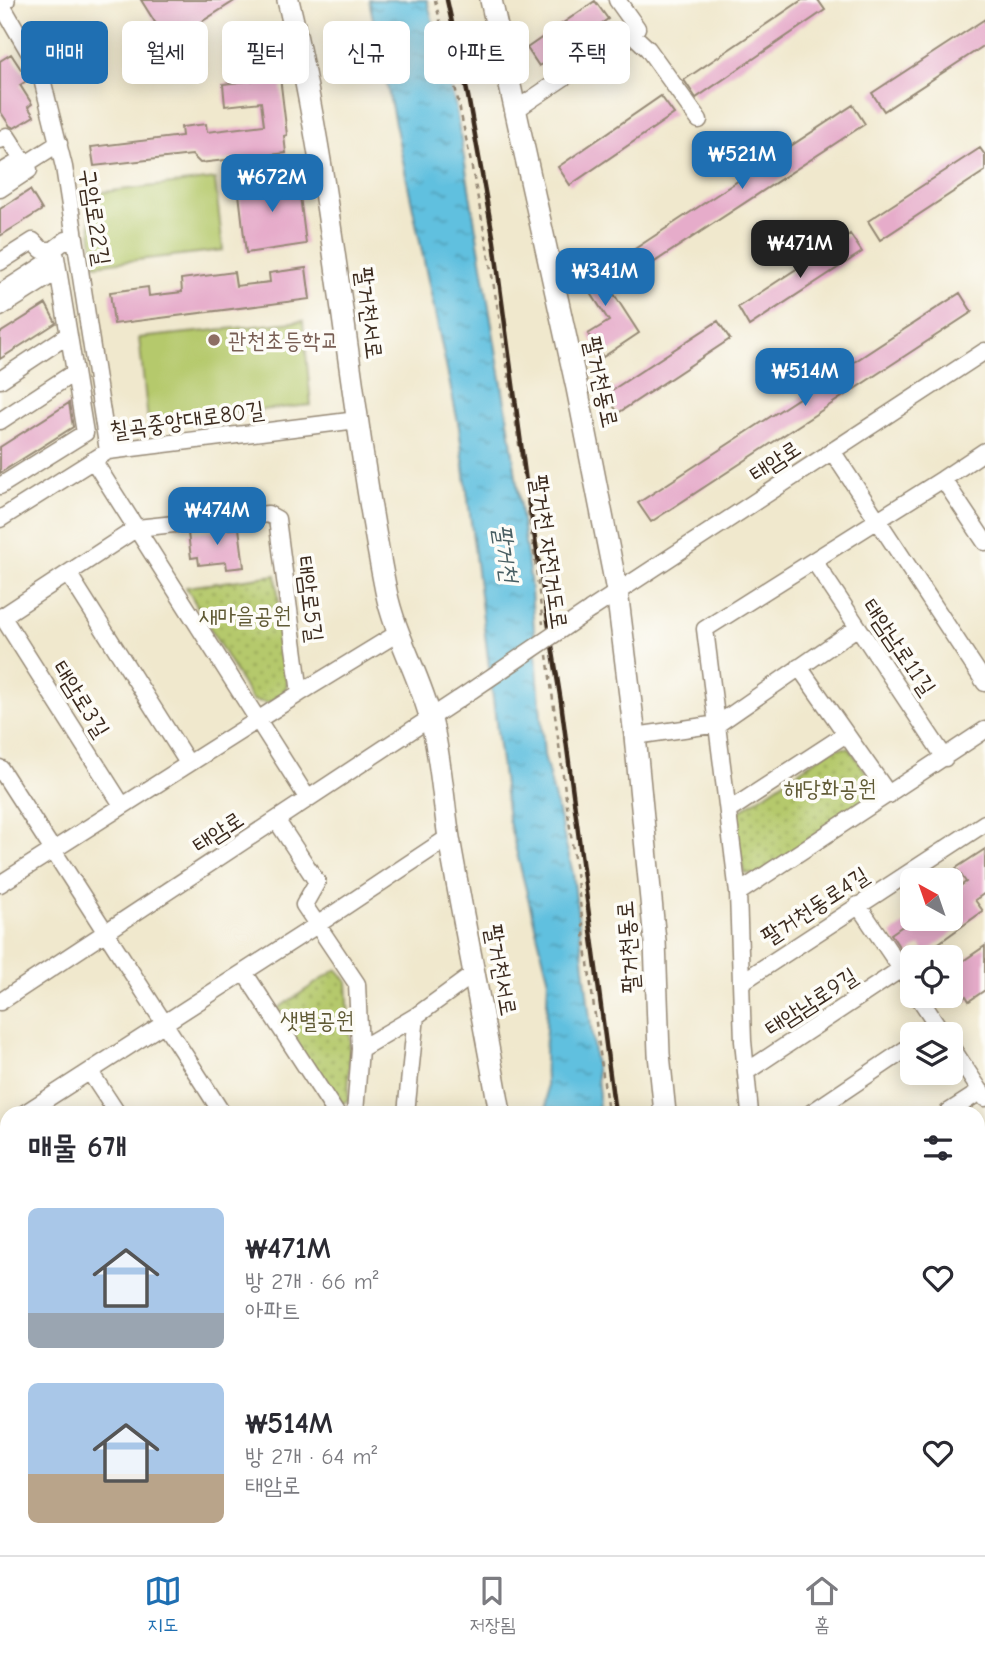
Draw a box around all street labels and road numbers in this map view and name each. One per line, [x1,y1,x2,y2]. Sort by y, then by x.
street label: 구암로22길 [74,166,116,268]
street label: 팔거천서로 [350,265,388,361]
street label: 팔거천동로 [578,334,624,430]
street label: 칠곡중앙대로80길 [108,396,266,444]
street label: 태암로 [744,435,806,487]
street label: 팔거천 자전거도로 [525,473,573,631]
street label: 태암로5길 [291,554,329,644]
street label: 태암남로11길 [857,594,941,700]
street label: 태암로3길 [47,656,115,742]
street label: 태암로 [187,806,249,858]
street label: 팔거천동로4길 [756,861,874,951]
street label: 팔거천동로 [611,900,645,994]
street label: 팔거천서로 [480,922,522,1018]
street label: 태암남로9길 [760,962,862,1042]

